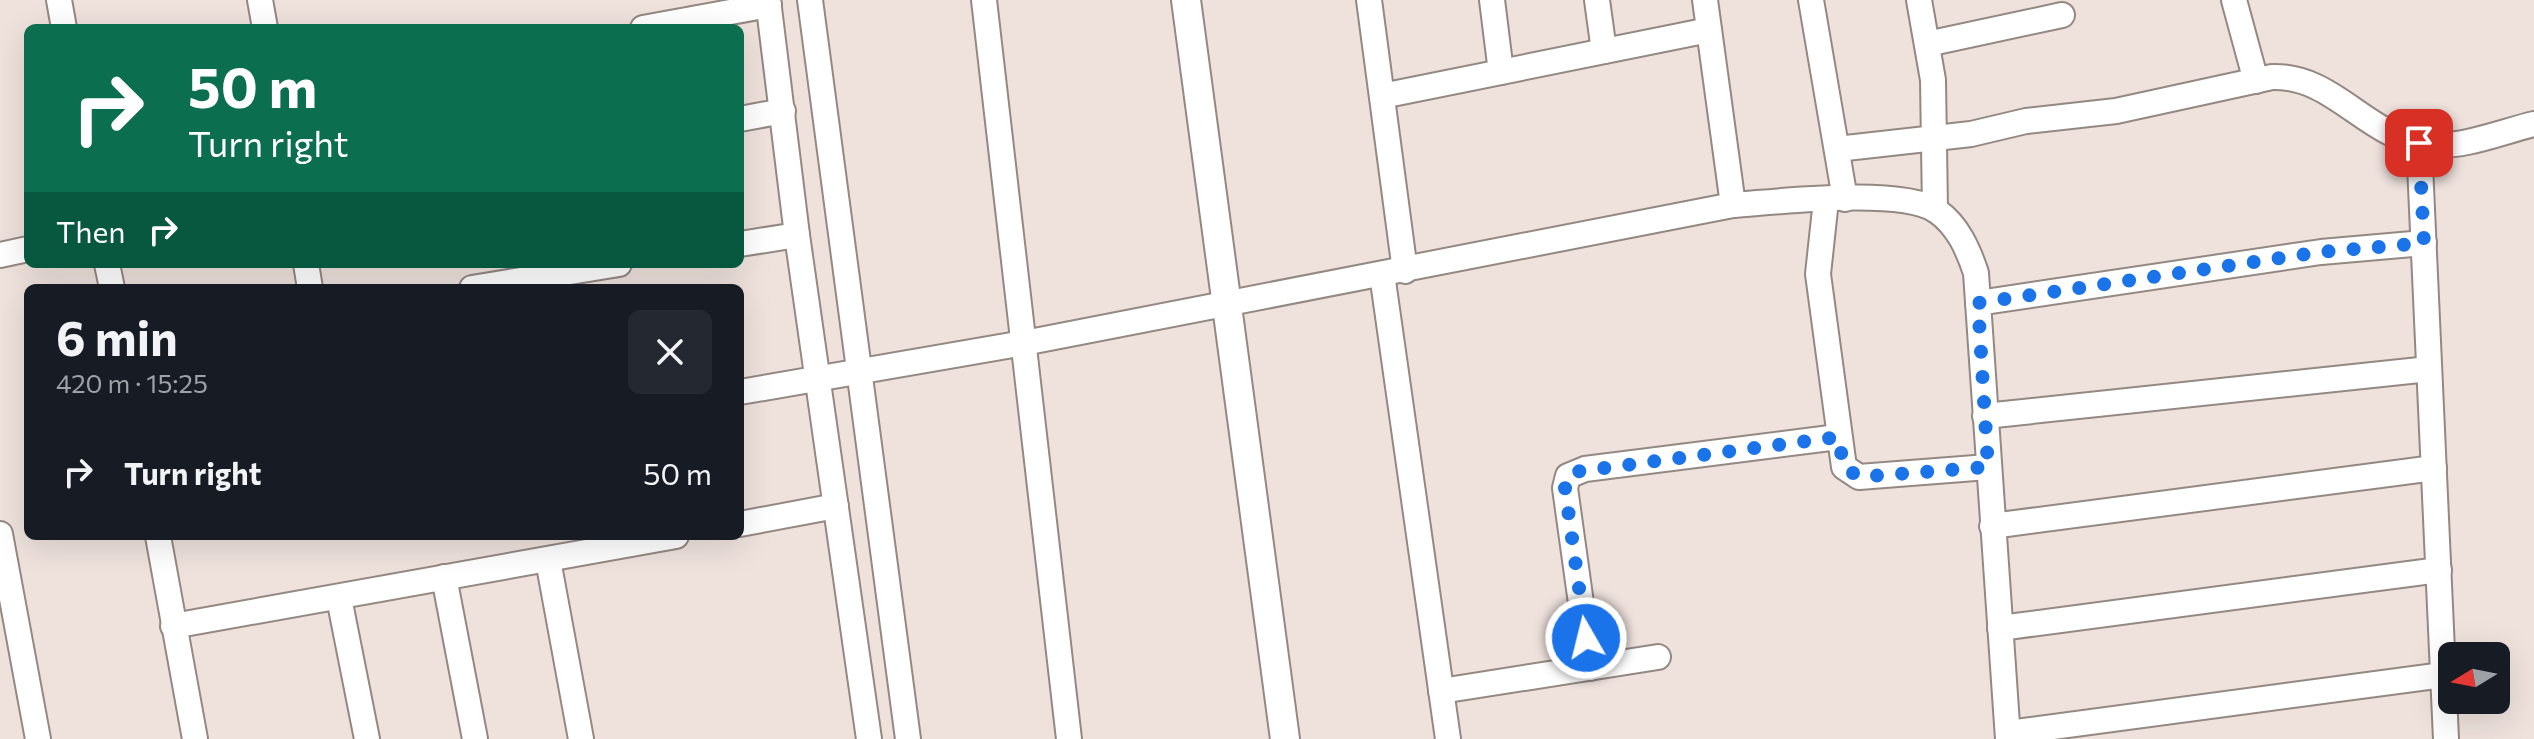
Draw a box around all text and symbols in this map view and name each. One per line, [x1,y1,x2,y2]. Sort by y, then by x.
text: 50 m [188,51,317,120]
icon: right [56,56,160,160]
pin [2385,109,2453,177]
text: Turn right [188,120,349,164]
icon: arrive [2397,121,2441,165]
icon: right [141,208,185,252]
text: Then [56,212,125,249]
text: 6 min [56,307,178,366]
button: close [628,310,712,394]
text: 420 m · 15:25 [56,367,208,398]
icon: right [56,450,100,494]
text: Turn right [124,454,261,491]
text: 50 m [643,454,712,491]
position arrow [1544,596,1628,680]
north arrow [2438,642,2510,714]
map controls [2438,642,2510,714]

